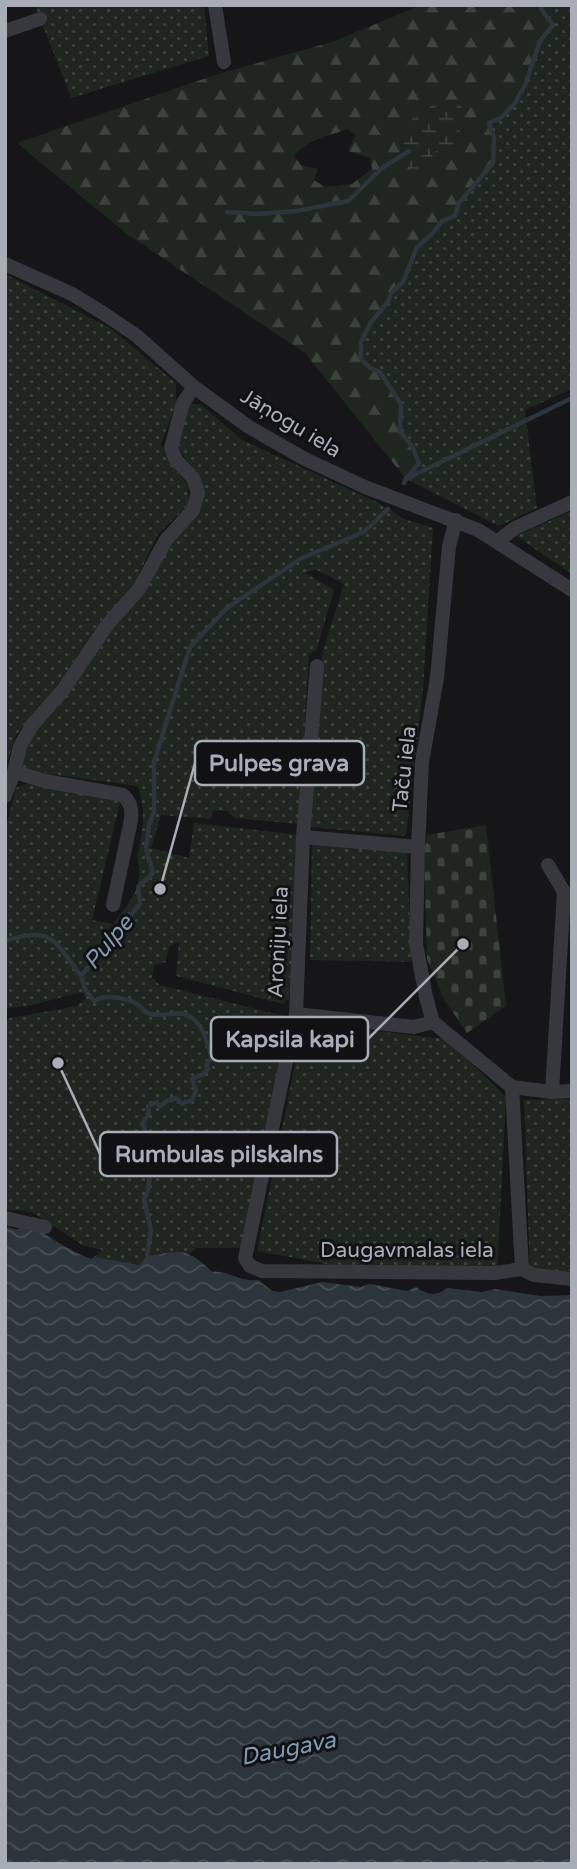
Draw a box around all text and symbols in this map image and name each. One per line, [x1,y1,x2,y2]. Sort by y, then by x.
street label: Jāņogu iela [236,384,346,463]
street label: Taču iela [388,725,421,813]
callout: Pulpes grava [195,741,364,785]
text: Pulpes grava [209,750,349,778]
street label: Aroniju iela [263,886,294,999]
water label: Pulpe [78,908,141,976]
callout: Kapsila kapi [211,1017,368,1061]
text: Kapsila kapi [225,1026,355,1054]
callout: Rumbulas pilskalns [100,1132,337,1176]
text: Rumbulas pilskalns [115,1141,323,1169]
street label: Daugavmalas iela [320,1238,494,1263]
water label: Daugava [238,1726,339,1772]

